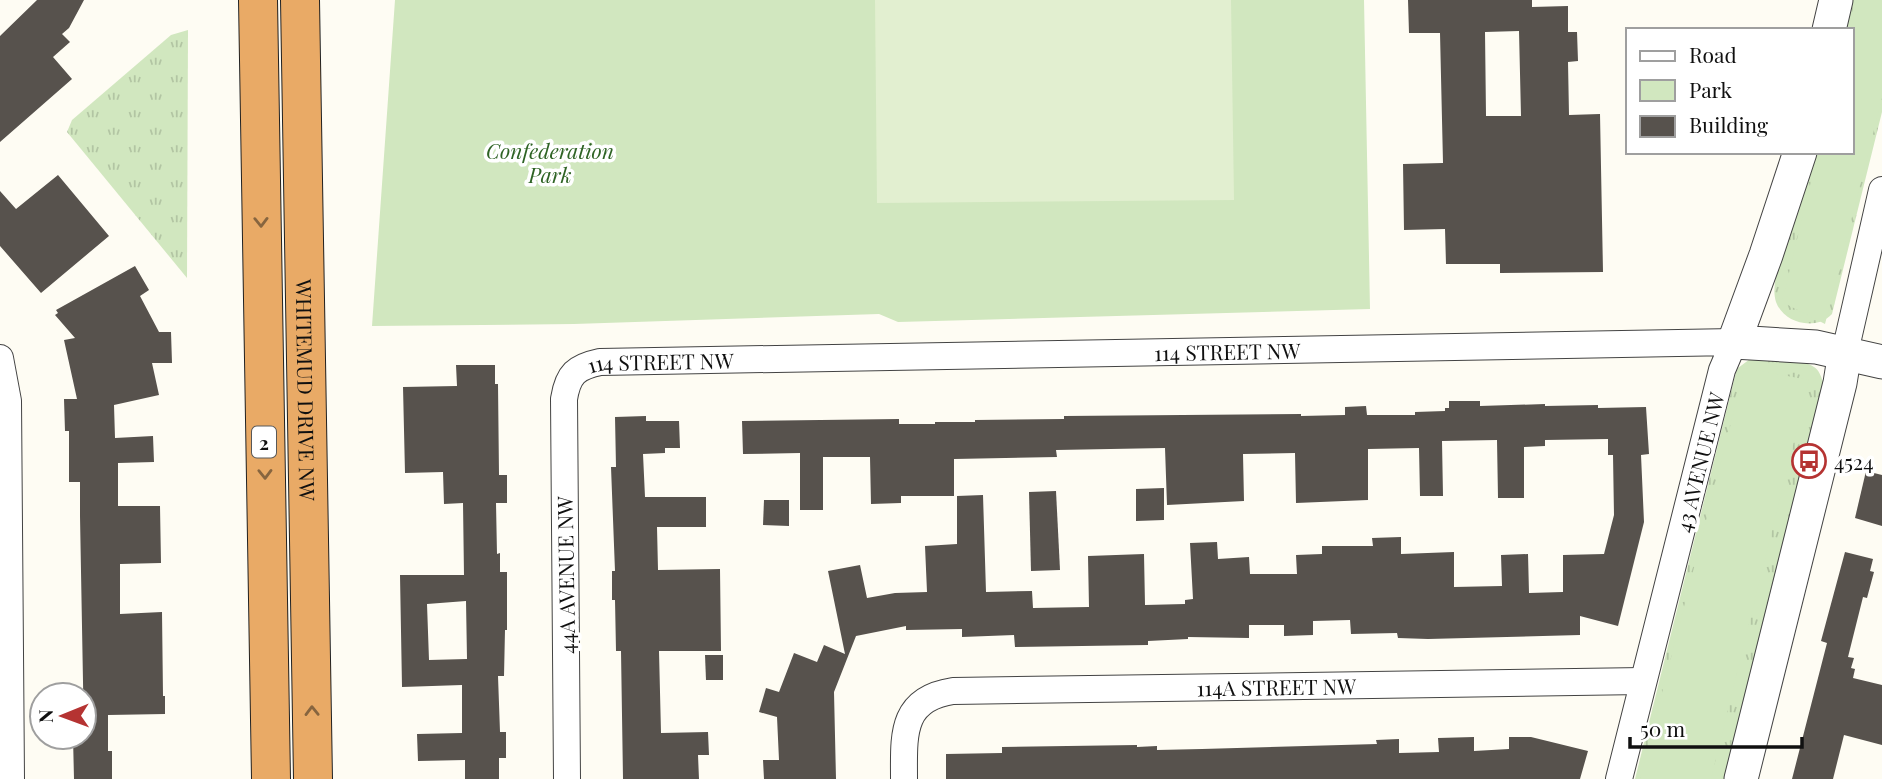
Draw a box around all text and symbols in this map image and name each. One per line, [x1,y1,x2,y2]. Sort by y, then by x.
legend [1626,28,1854,154]
text: Road [1689,40,1737,68]
text: Park [1689,75,1733,103]
text: Building [1689,110,1768,138]
park label: Confederation Park [486,136,614,188]
one-way arrow [253,217,268,228]
street label: WHITEMUD DRIVE NW [291,278,322,502]
street label: 114 STREET NW [1154,336,1302,366]
street label: 114 STREET NW [584,346,735,379]
street label: 43 AVENUE NW [1668,388,1730,535]
road number: 2 [252,426,276,458]
bus stop icon: 4524 [1790,442,1828,480]
place label: 4524 [1834,447,1874,475]
one-way arrow [257,469,273,479]
street label: 44A AVENUE NW [550,495,580,654]
street label: 114A STREET NW [1196,671,1357,701]
north arrow [28,681,98,751]
one-way arrow [304,705,320,716]
scale bar [1630,706,1801,750]
text: N [32,709,58,723]
text: 50 m [1640,714,1686,742]

